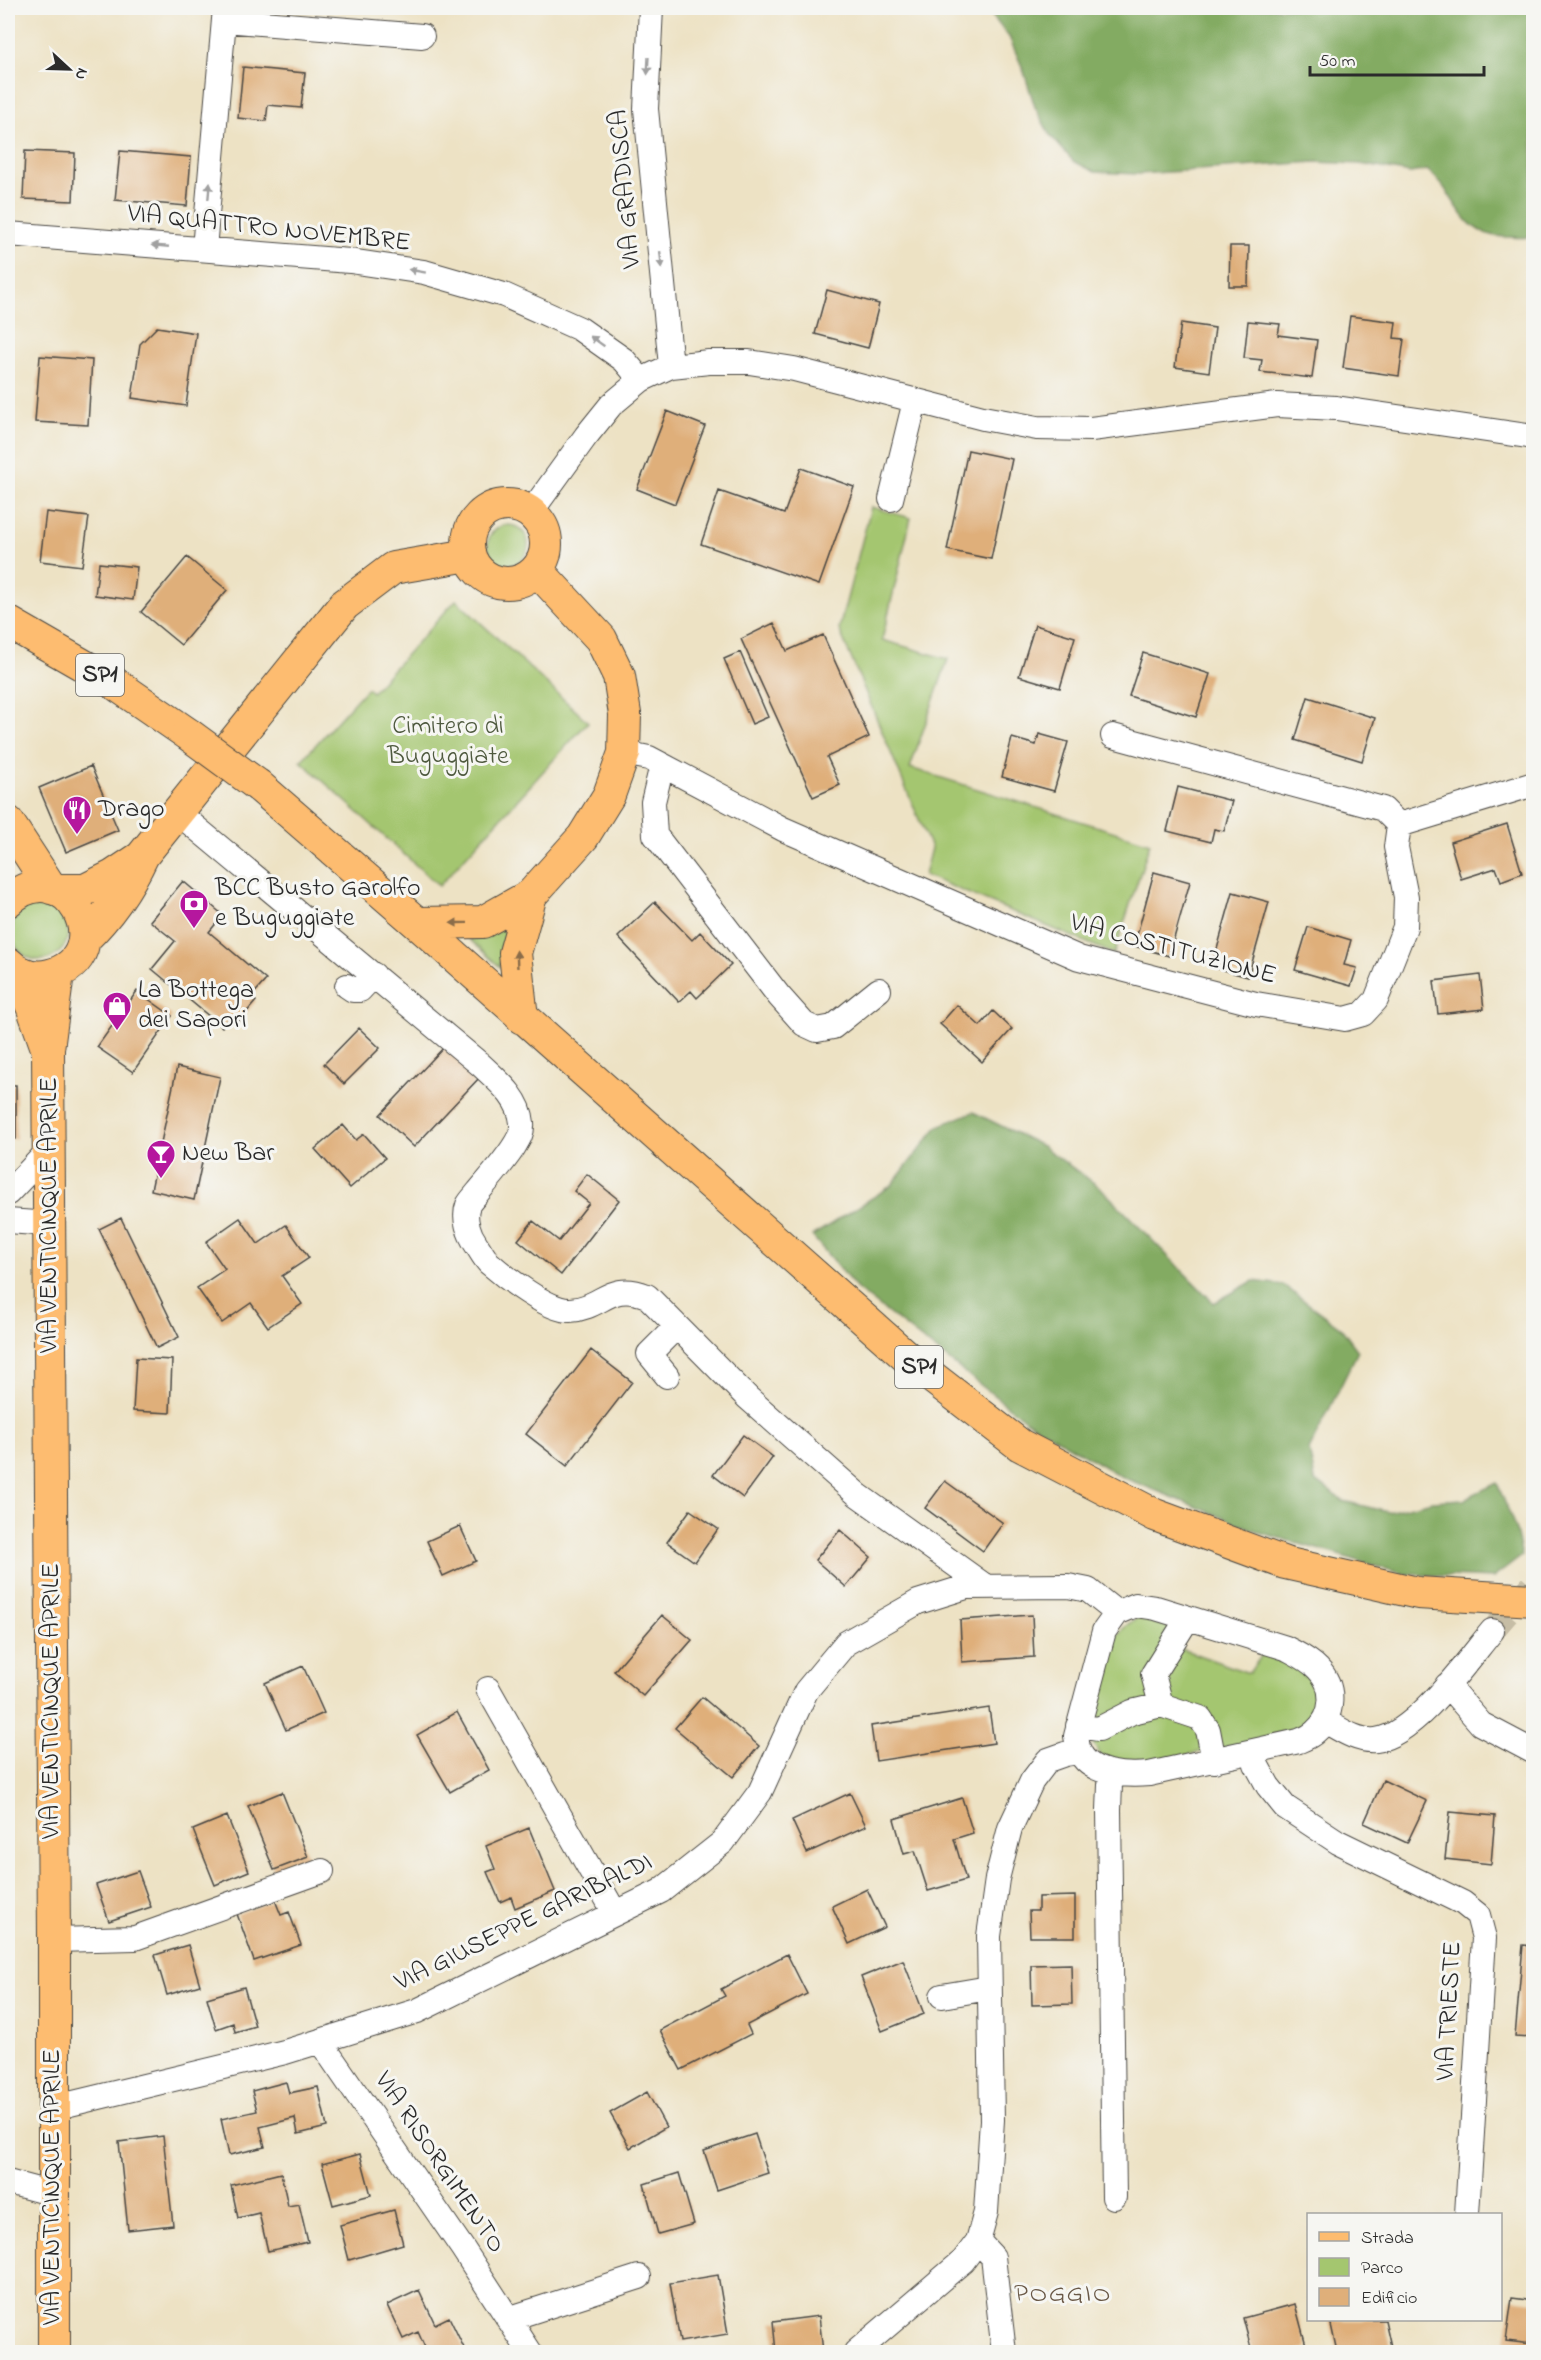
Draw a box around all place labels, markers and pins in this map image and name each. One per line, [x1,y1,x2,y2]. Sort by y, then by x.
place label: Drago [97,791,164,829]
restaurant icon: Drago [61,794,93,836]
place label: BCC Busto Garolfo e Buguggiate [214,870,421,938]
bank icon: BCC Busto Garolfo e Buguggiate [178,888,210,930]
place label: La Bottega dei Sapori [138,972,254,1040]
shop icon: La Bottega dei Sapori [101,990,133,1032]
place label: New Bar [182,1135,275,1173]
bar icon: New Bar [145,1138,177,1180]

